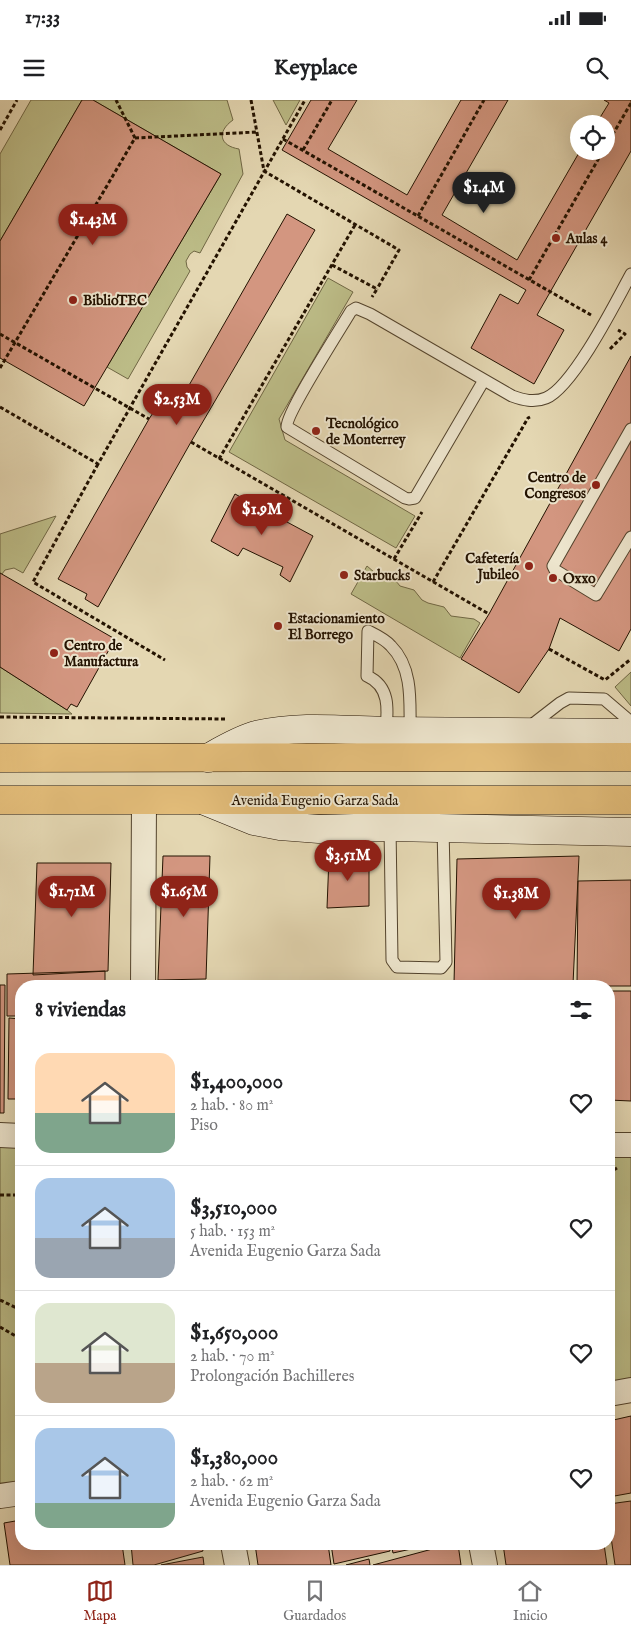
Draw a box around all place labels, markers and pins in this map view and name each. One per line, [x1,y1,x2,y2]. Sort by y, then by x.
pin: $1.4M [449,172,519,214]
pin: $1.43M [52,204,134,246]
place label: Aulas 4 [565,230,609,248]
marker: Aulas 4 [550,232,562,244]
place label: BiblioTEC [83,292,147,310]
marker: BiblioTEC [67,294,79,306]
pin: $2.53M [136,384,218,426]
place label: Tecnológico de Monterrey [325,415,407,449]
marker: Tecnológico de Monterrey [310,425,322,437]
place label: Centro de Congresos [524,469,587,503]
marker: Centro de Congresos [590,479,602,491]
pin: $1.9M [227,494,297,536]
place label: Cafetería Jubileo [465,550,520,584]
marker: Cafetería Jubileo [523,560,535,572]
place label: Starbucks [354,567,410,585]
marker: Starbucks [338,569,350,581]
place label: Oxxo [563,570,596,588]
marker: Oxxo [547,572,559,584]
place label: Estacionamiento El Borrego [288,610,385,644]
marker: Estacionamiento El Borrego [272,620,284,632]
place label: Centro de Manufactura [64,637,139,671]
marker: Centro de Manufactura [48,647,60,659]
pin: $3.51M [307,840,389,882]
pin: $1.71M [31,876,113,918]
pin: $1.65M [143,876,225,918]
pin: $1.38M [475,878,557,920]

